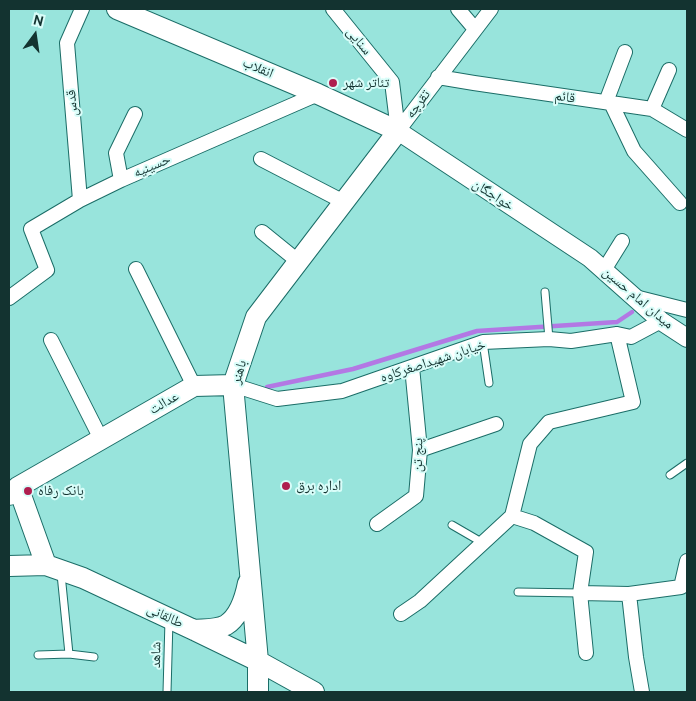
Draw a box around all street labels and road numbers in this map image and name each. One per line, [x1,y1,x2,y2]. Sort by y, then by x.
street label: سنایی [343,24,375,58]
street label: انقلاب [240,54,276,82]
street label: تقرچه [402,87,434,121]
street label: قائم [554,87,576,107]
street label: قدس [62,89,82,117]
street label: حسینیه [131,151,173,181]
street label: خواجگان [469,175,517,215]
street label: میدان امام حسین [599,263,677,333]
street label: خیابان شهیداصغرکاوه [378,336,488,386]
street label: باهنر [228,358,250,386]
street label: عدالت [146,388,182,418]
street label: پنج تن [409,438,427,472]
street label: طالقانی [144,600,186,632]
street label: شاهد [147,642,165,668]

